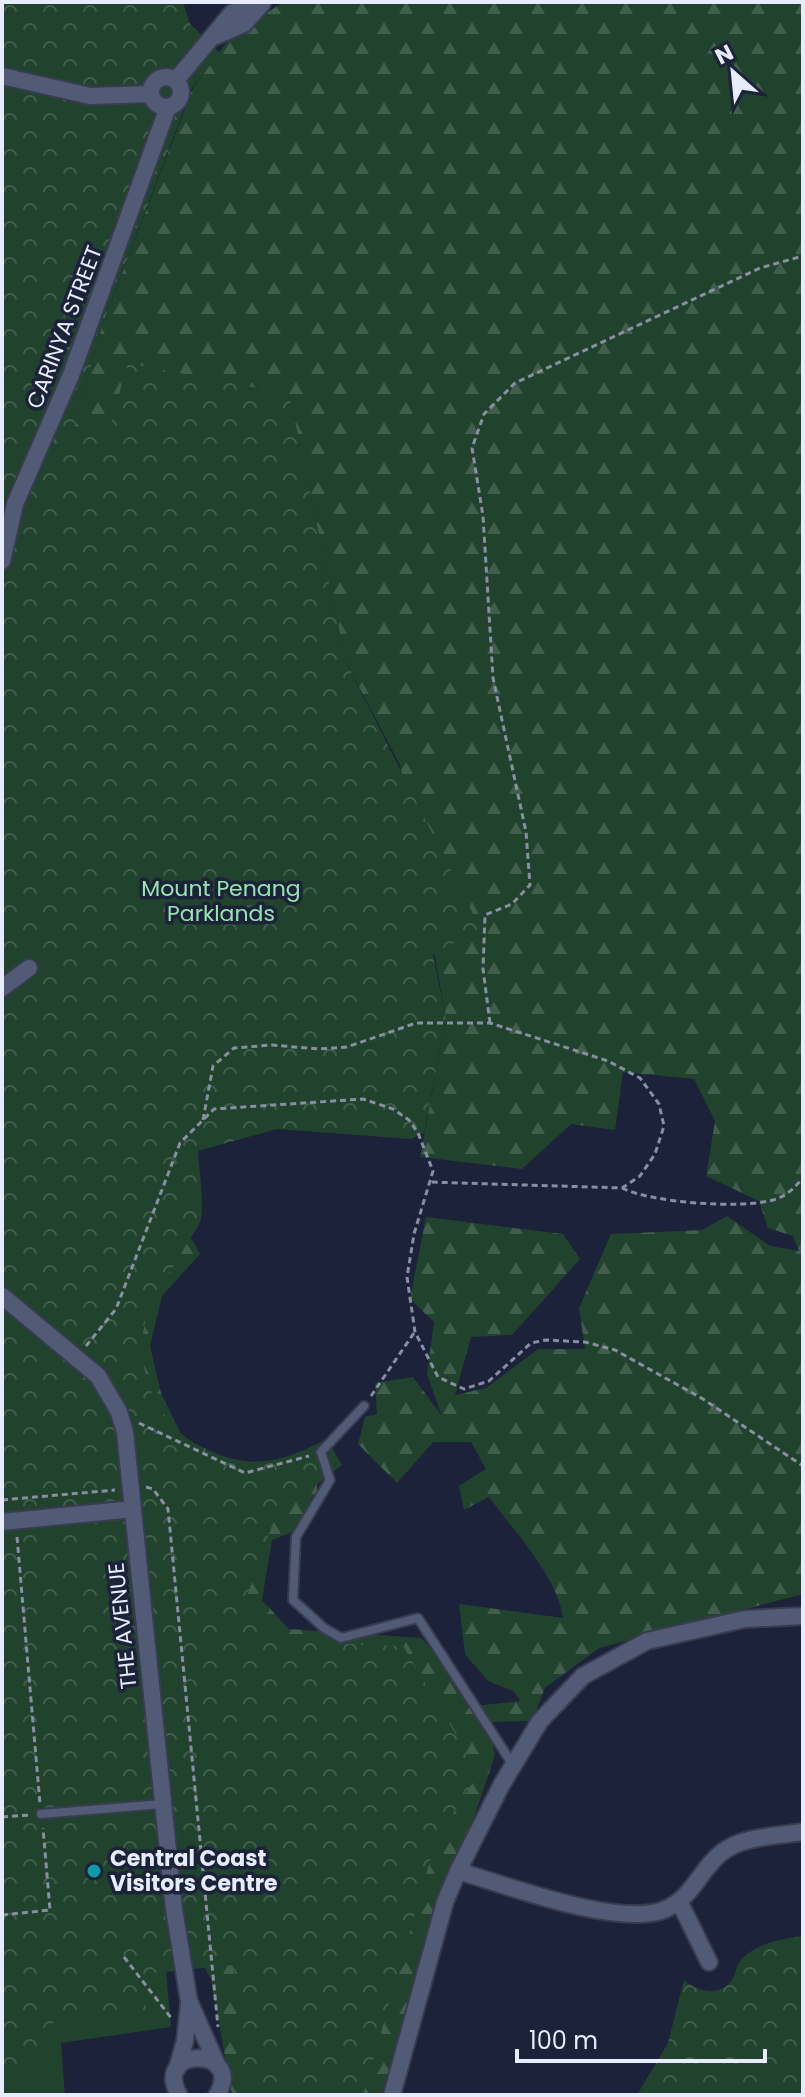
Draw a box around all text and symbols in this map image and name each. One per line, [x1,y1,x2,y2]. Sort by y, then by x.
north arrow [693,32,773,112]
text: N [710,37,739,72]
street label: CARINYA STREET [19,241,110,413]
park label: Mount Penang Parklands [141,873,301,929]
street label: THE AVENUE [100,1561,145,1691]
place label: Central Coast Visitors Centre [110,1843,278,1899]
marker: Central Coast Visitors Centre [85,1862,103,1880]
scale bar [517,2013,765,2063]
text: 100 m [529,2024,598,2057]

